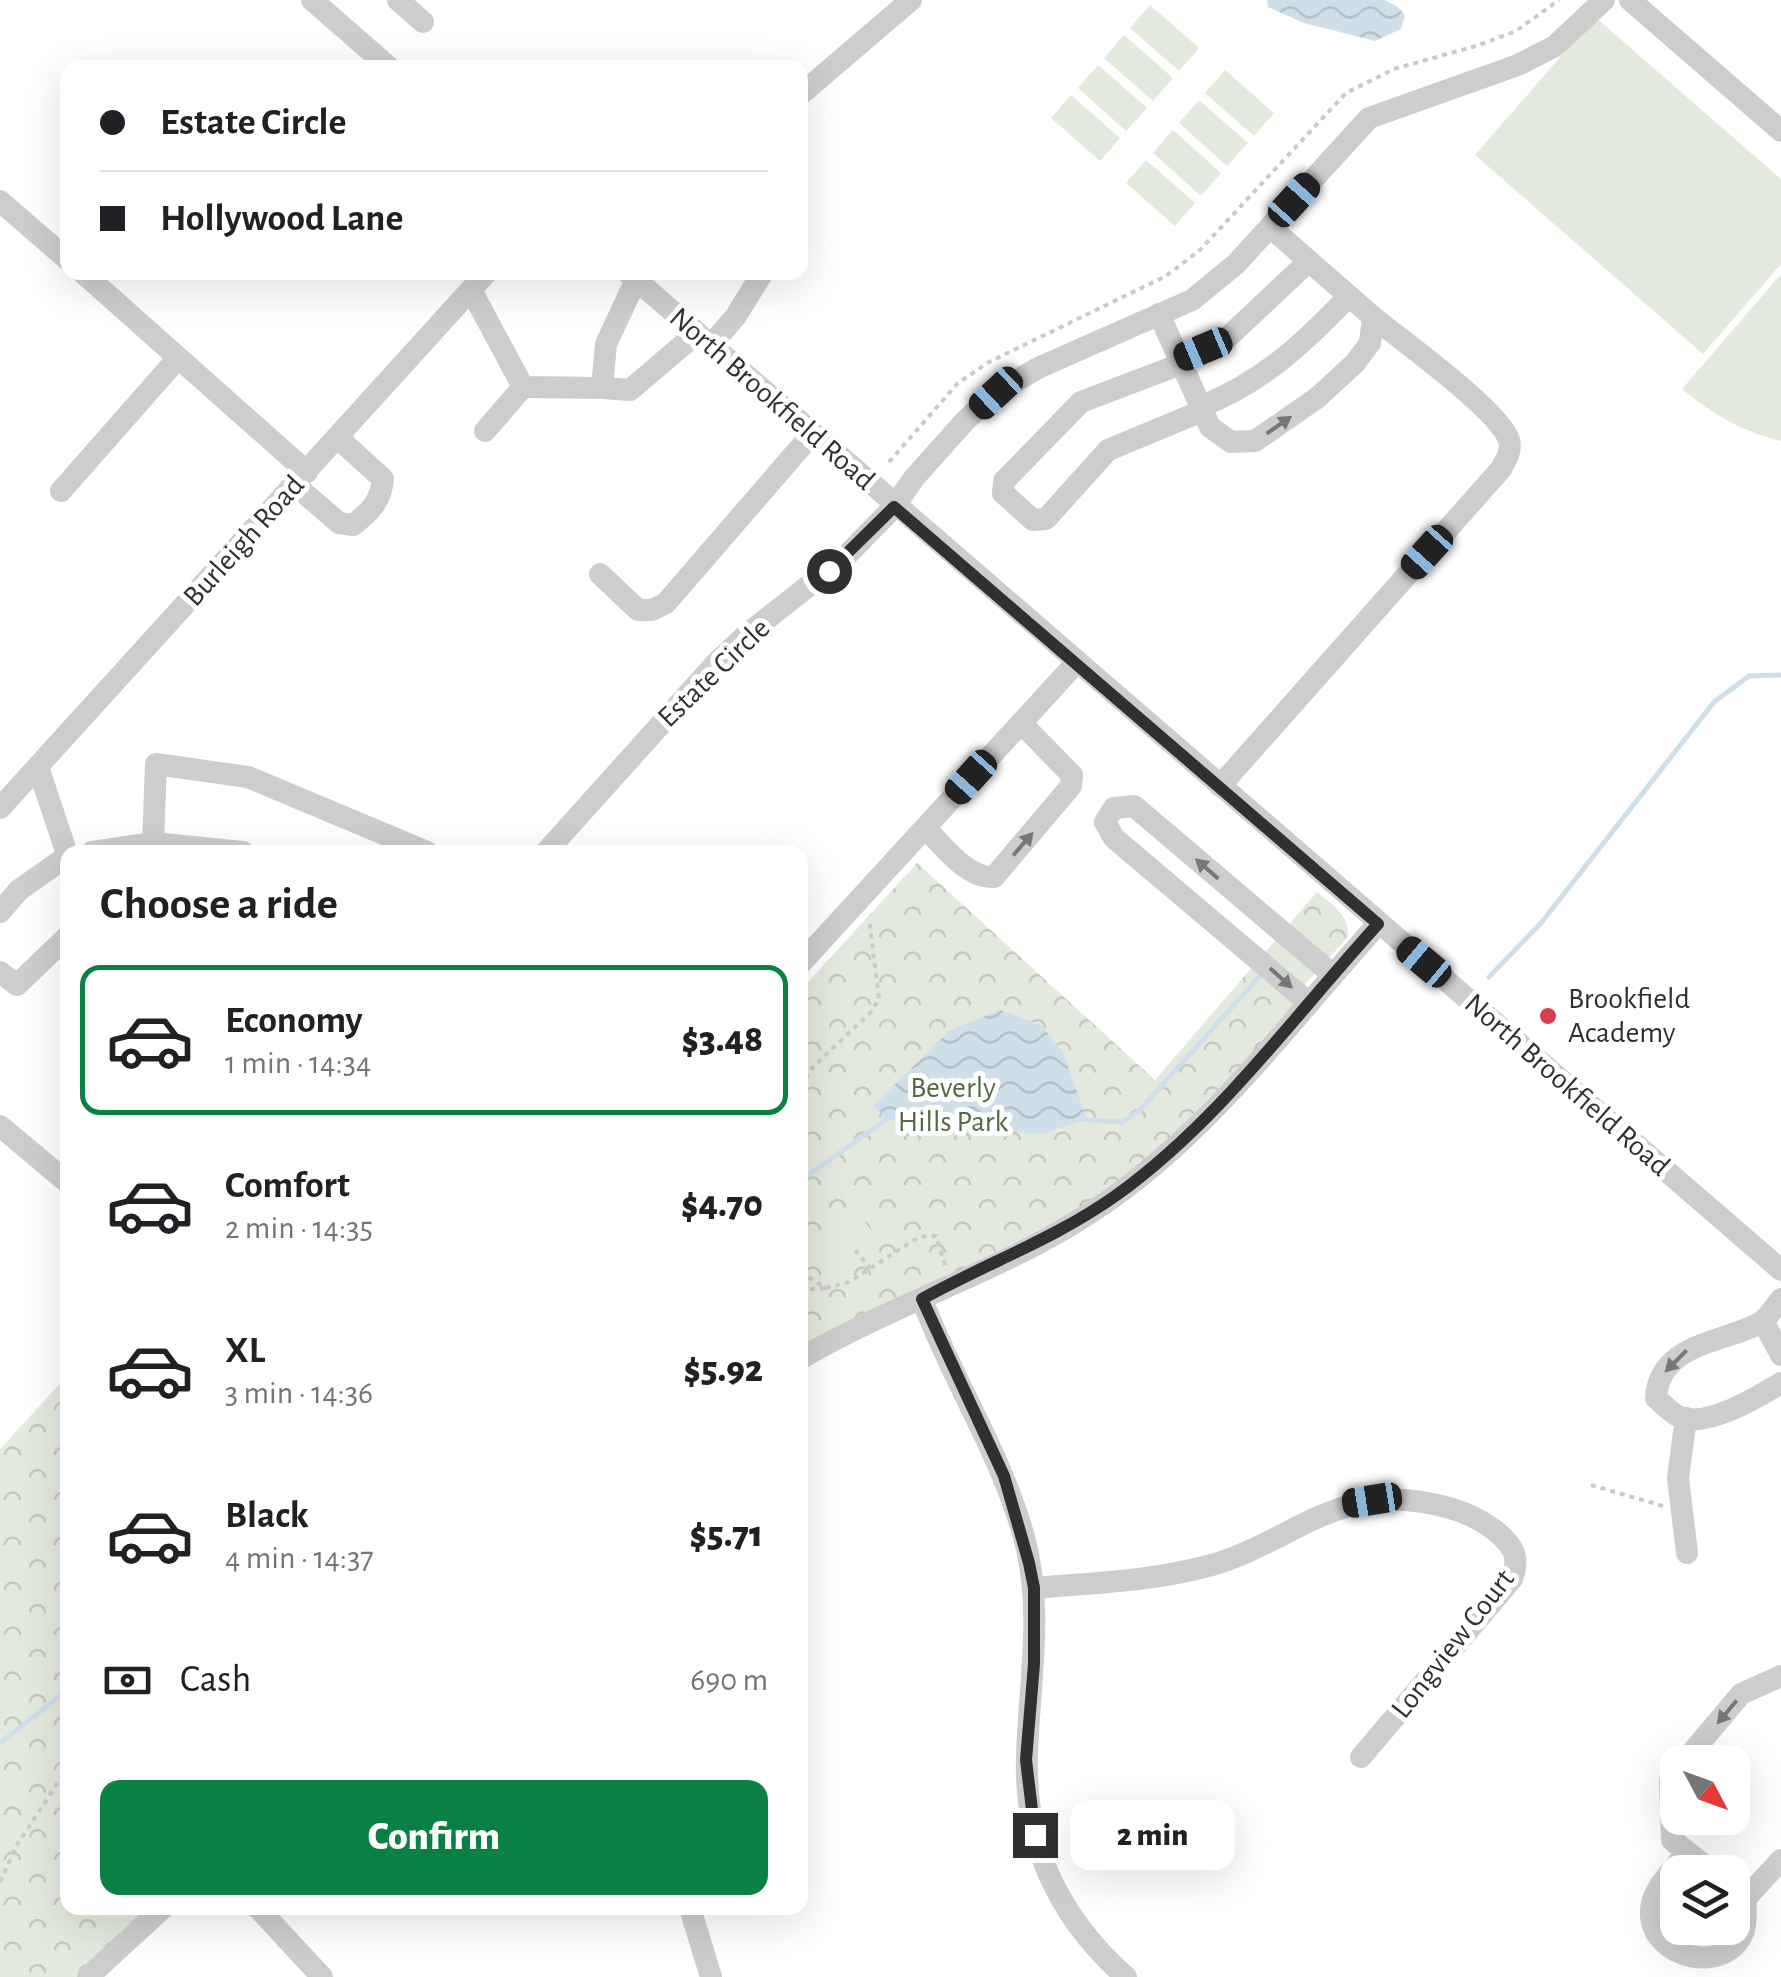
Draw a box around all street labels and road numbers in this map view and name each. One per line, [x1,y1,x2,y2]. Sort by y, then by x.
street label: North Brookfield Road [664,302,880,496]
street label: Burleigh Road [178,470,310,612]
street label: Estate Circle [652,613,776,733]
street label: North Brookfield Road [1459,988,1675,1182]
street label: Longview Court [1386,1564,1520,1724]

